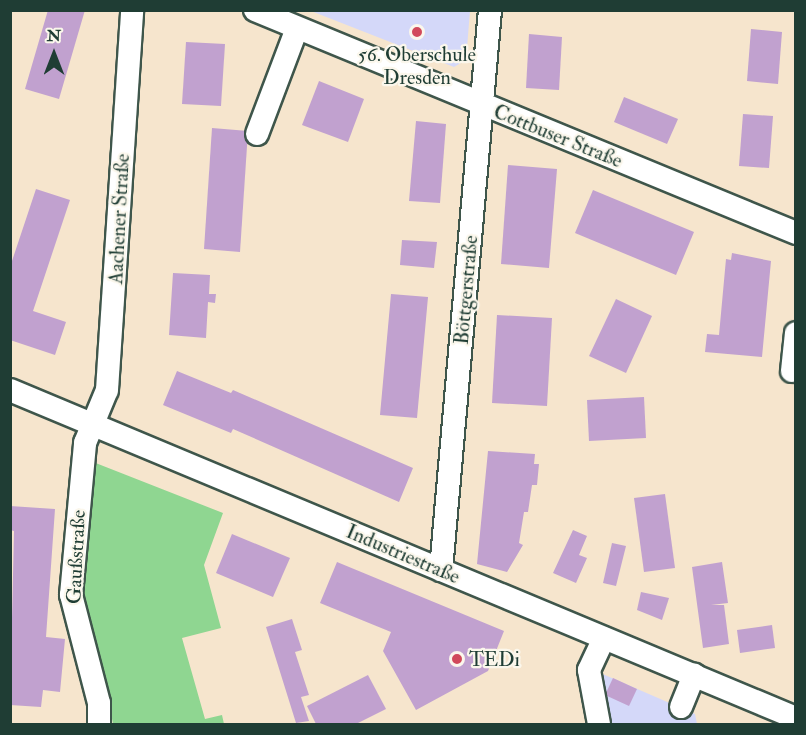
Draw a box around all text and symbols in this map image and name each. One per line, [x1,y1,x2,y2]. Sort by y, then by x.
north arrow [24,24,84,84]
marker: 56. Oberschule Dresden [410,25,424,39]
text: N [47,26,61,46]
place label: 56. Oberschule Dresden [358,42,476,89]
street label: Cottbuser Straße [490,99,626,173]
street label: Aachener Straße [104,153,134,285]
street label: Böttgerstraße [449,234,483,346]
street label: Gaußstraße [62,509,90,605]
street label: Industriestraße [343,519,463,589]
place label: TEDi [469,647,520,671]
marker: TEDi [450,652,464,666]

